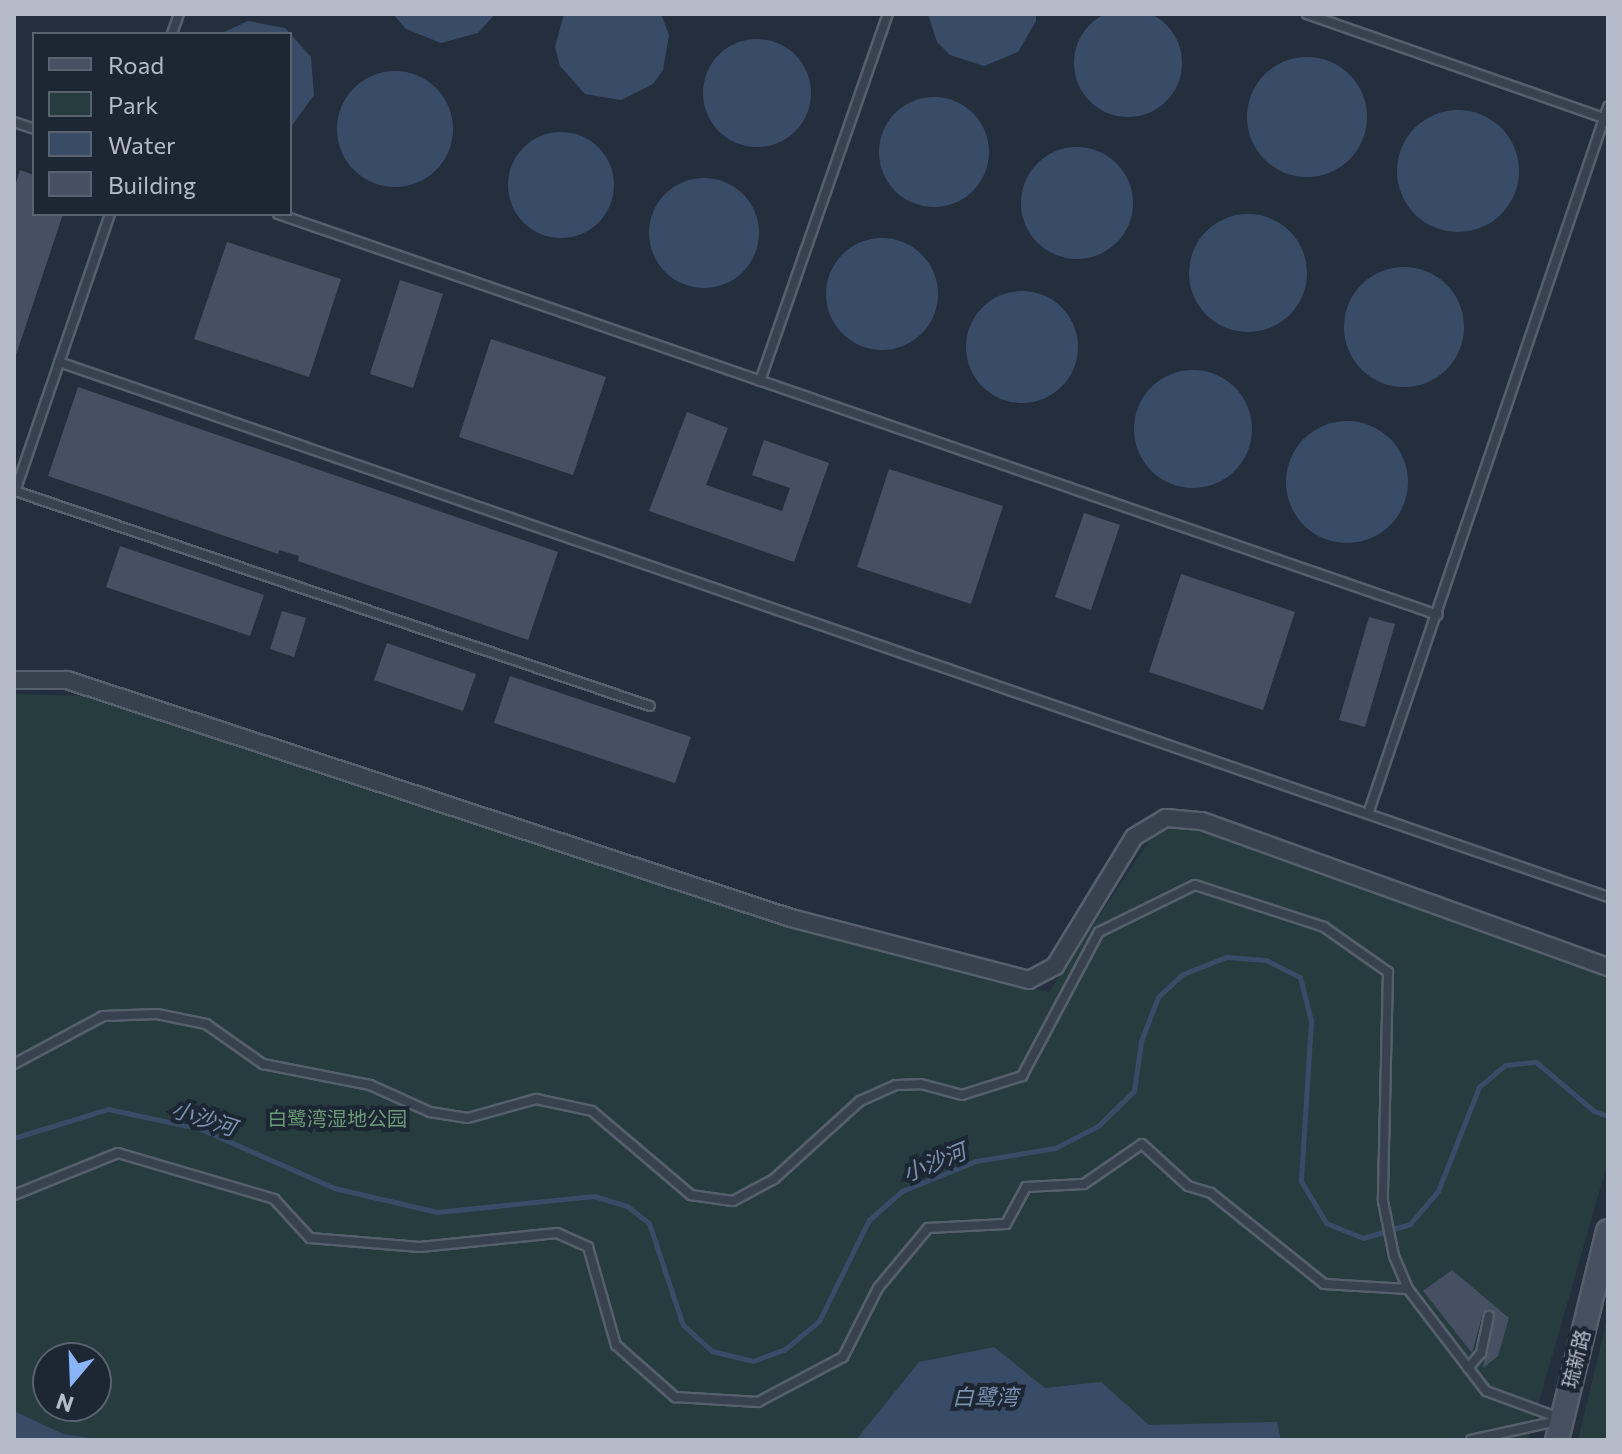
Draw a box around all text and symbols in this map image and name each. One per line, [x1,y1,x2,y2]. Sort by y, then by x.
legend [32,32,292,216]
text: Road [108,50,164,79]
text: Park [108,90,158,119]
text: Water [108,130,176,159]
text: Building [108,170,196,199]
water label: 小沙河 [169,1095,239,1141]
park label: 白鹭湾湿地公园 [267,1106,407,1130]
water label: 小沙河 [898,1137,970,1187]
street label: 琉新路 [1557,1327,1595,1391]
north arrow [32,1342,112,1422]
water label: 白鹭湾 [952,1384,1018,1410]
text: N [52,1388,77,1419]

